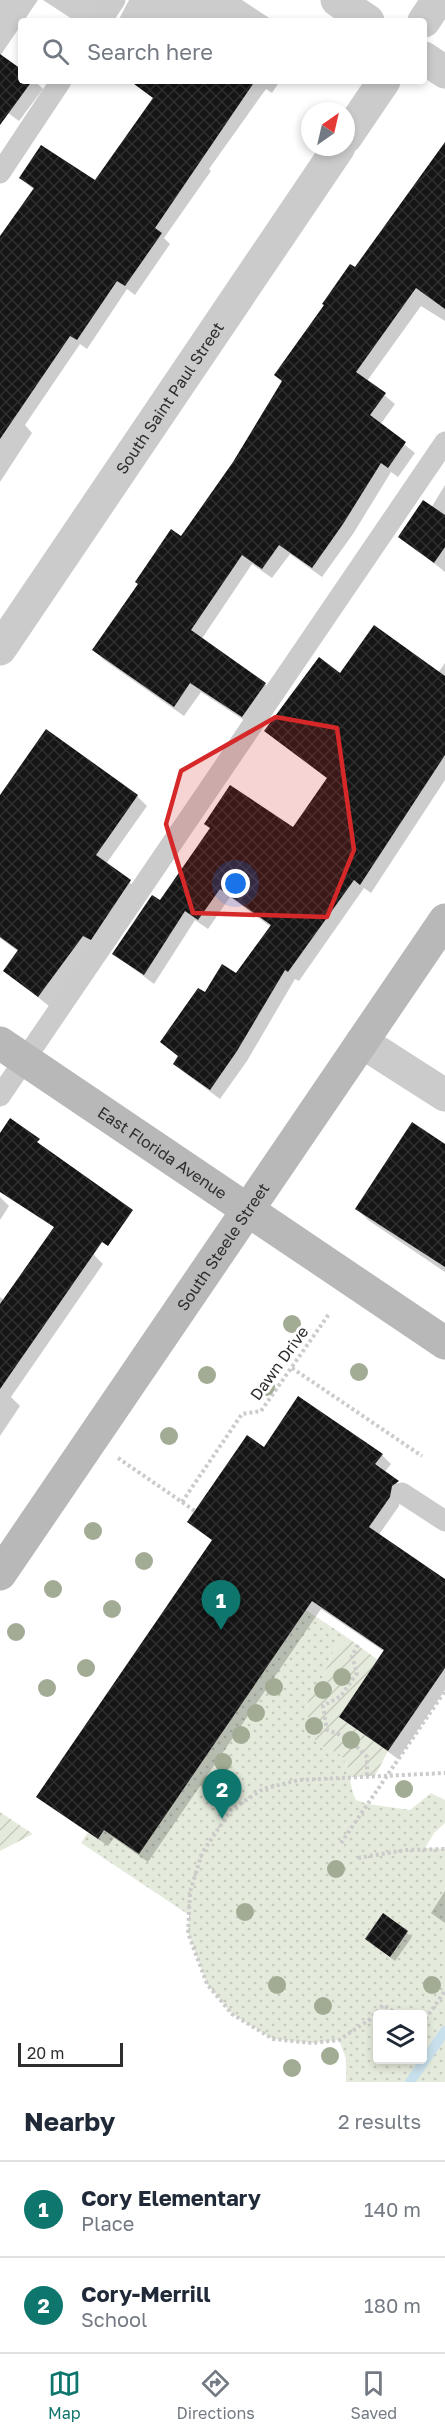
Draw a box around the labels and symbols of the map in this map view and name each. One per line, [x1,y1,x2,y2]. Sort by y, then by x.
north arrow [301,102,355,156]
street label: South Saint Paul Street [111,318,228,478]
your location [221,869,250,898]
street label: East Florida Avenue [94,1102,231,1203]
street label: South Steele Street [172,1179,273,1314]
street label: Dawn Drive [245,1322,313,1404]
pin: 1 [202,1580,240,1630]
pin: 2 [202,1770,242,1819]
scale bar [18,2040,123,2068]

